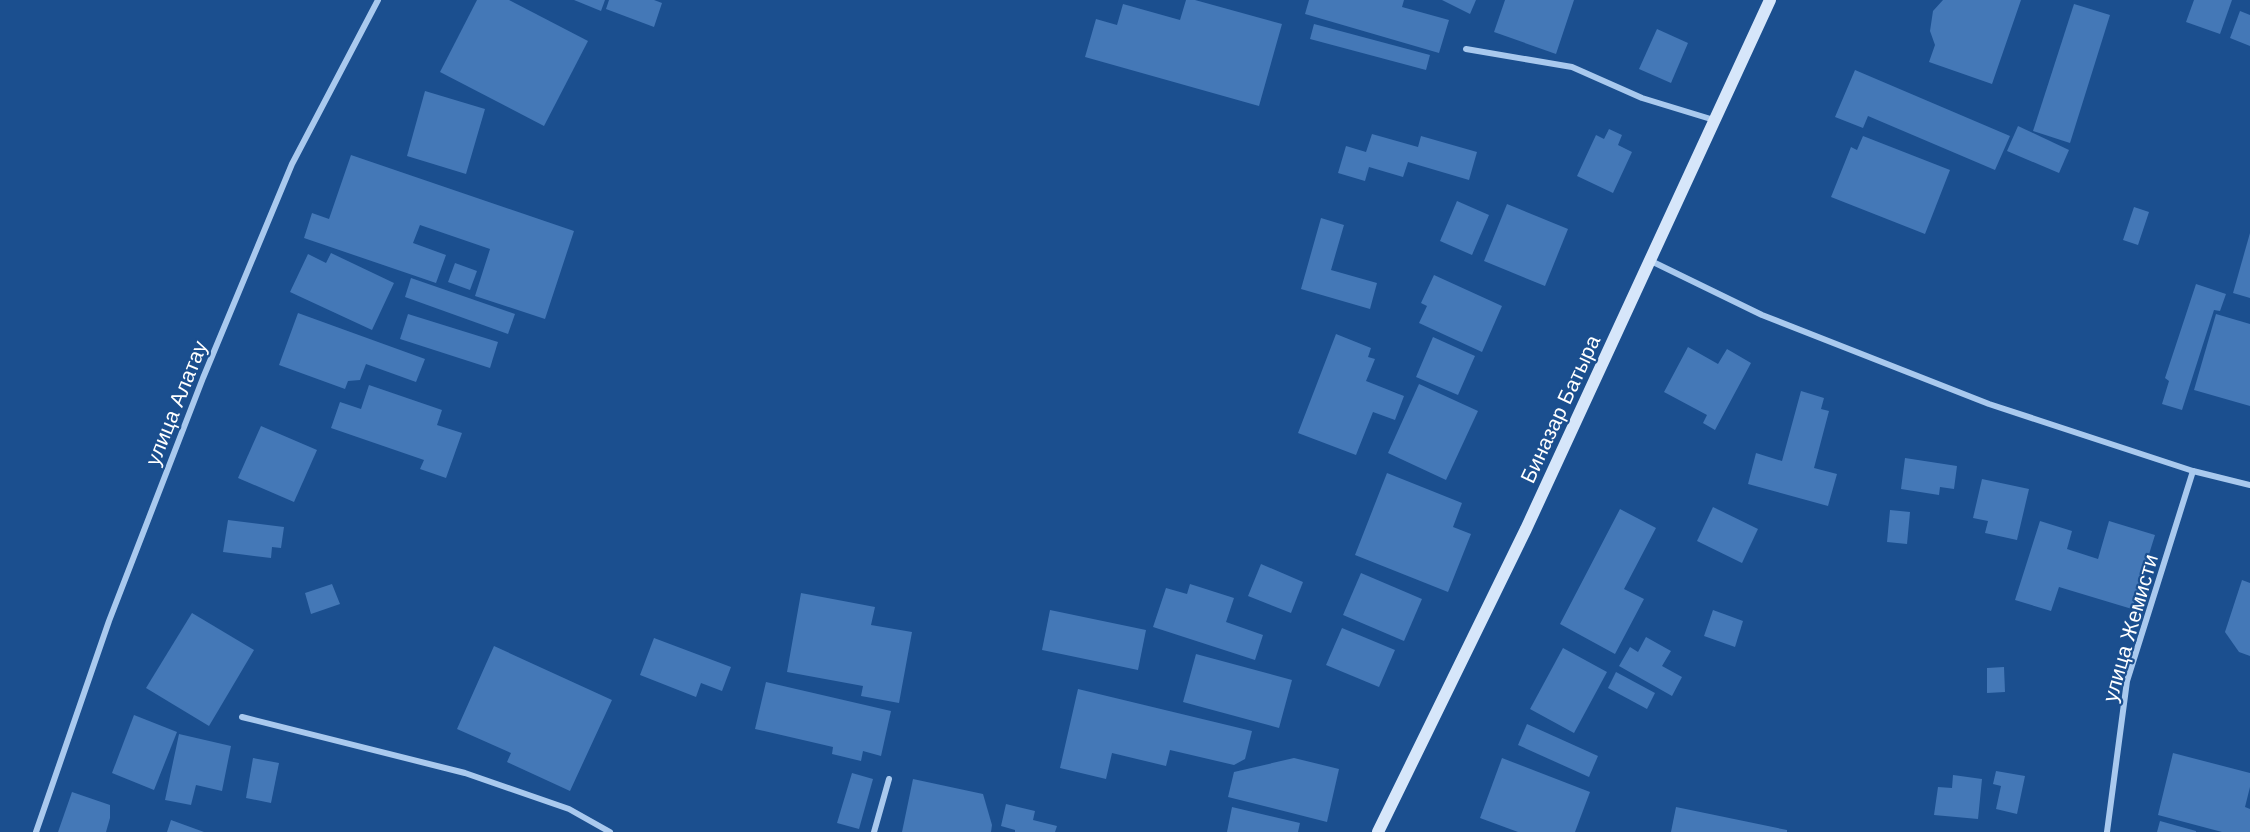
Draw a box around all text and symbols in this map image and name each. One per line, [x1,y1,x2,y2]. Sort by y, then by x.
street label: Биназар Батыра [1516,331,1604,487]
street label: улица Алатау [141,337,212,469]
street label: улица Жемисти [2098,552,2162,704]

